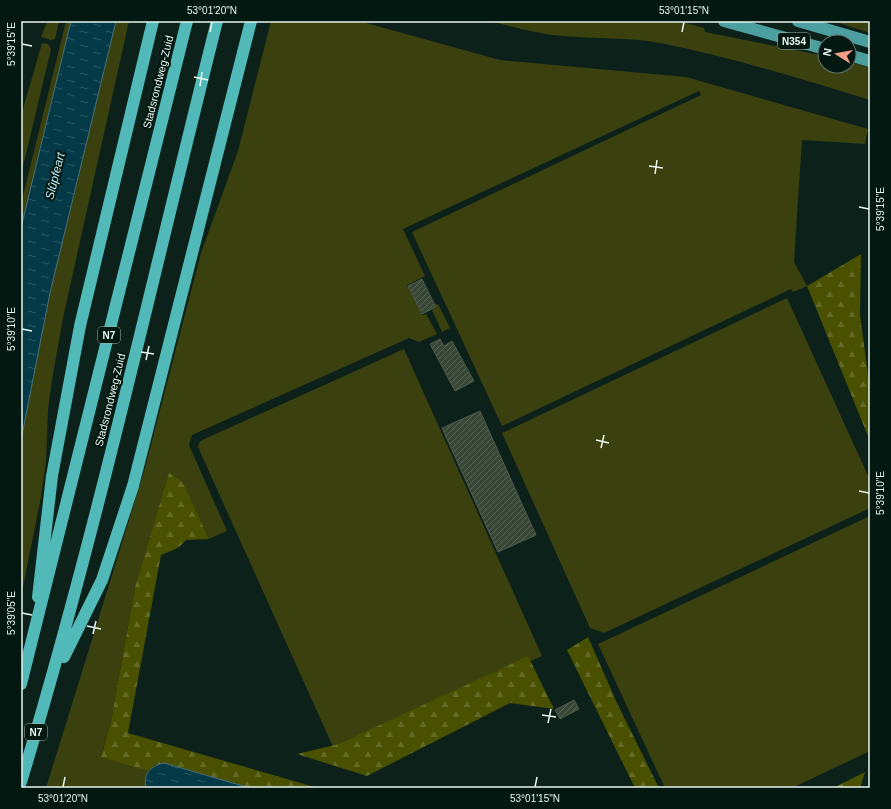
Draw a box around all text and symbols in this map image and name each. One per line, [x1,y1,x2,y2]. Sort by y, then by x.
text: 53°01'20"N [187,5,237,16]
text: 53°01'15"N [659,5,709,16]
text: 5°39'15"E [6,22,17,66]
road number: N354 [778,33,810,49]
street label: Stadsrondweg-Zuid [141,34,175,130]
north arrow [817,34,857,74]
text: N [821,47,834,57]
water label: Slûpfeart [42,150,68,201]
text: 5°39'15"E [875,187,886,231]
text: 5°39'10"E [6,307,17,351]
road number: N7 [98,327,120,343]
street label: Stadsrondweg-Zuid [93,352,127,448]
text: 5°39'10"E [875,471,886,515]
text: 5°39'05"E [6,591,17,635]
road number: N7 [25,724,47,740]
text: 53°01'20"N [38,793,88,804]
text: 53°01'15"N [510,793,560,804]

